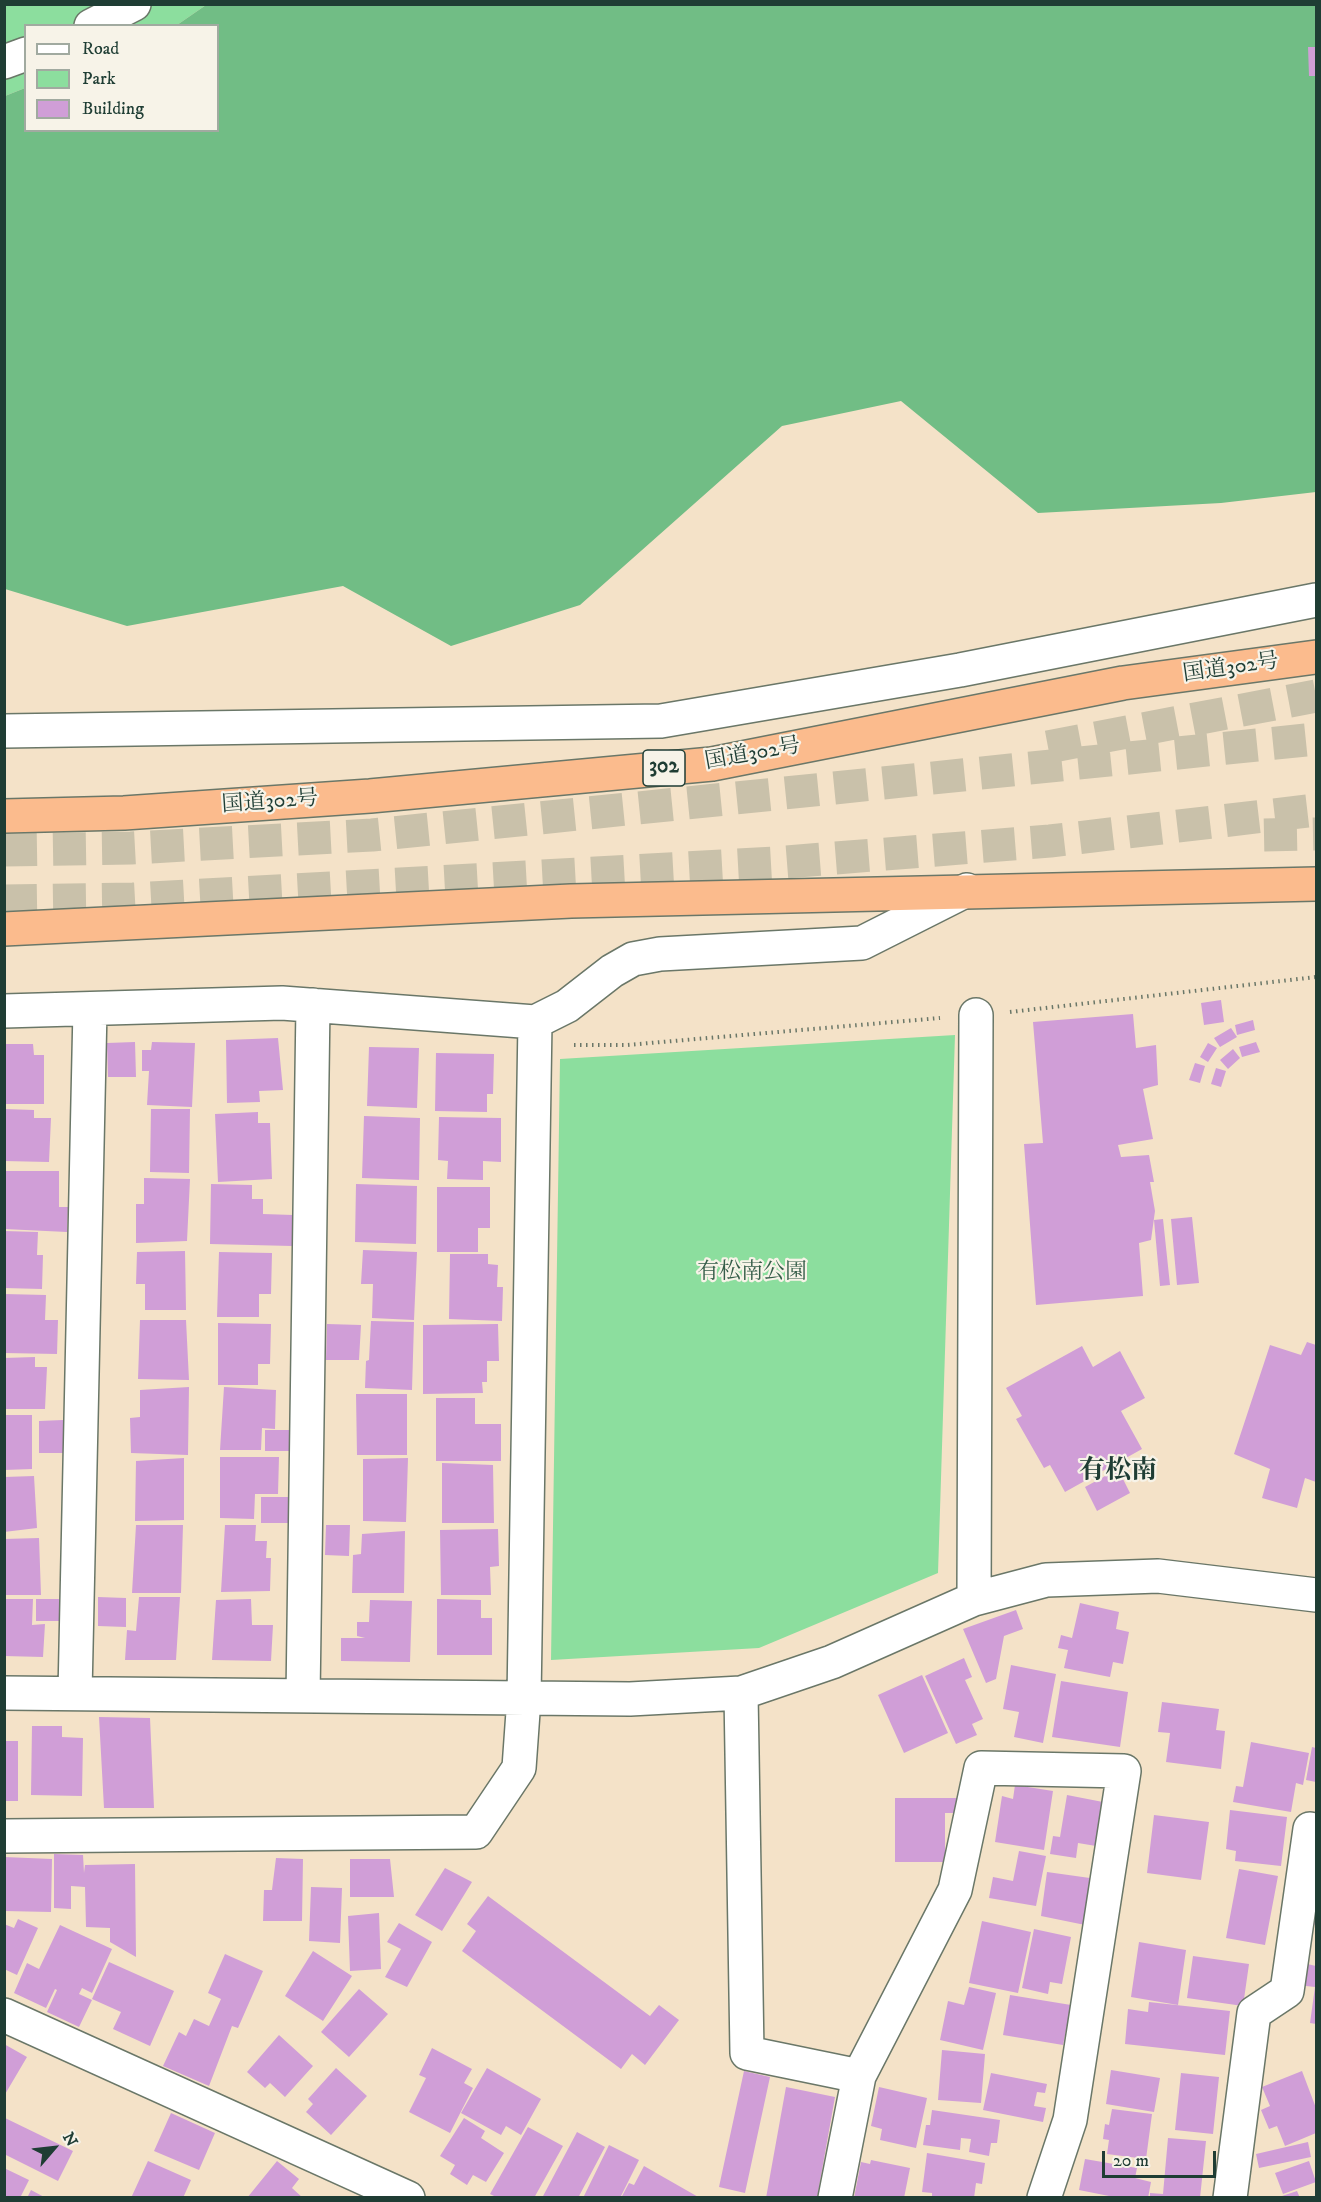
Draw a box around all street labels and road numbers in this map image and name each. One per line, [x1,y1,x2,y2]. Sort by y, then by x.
street label: 国道302号 [1181,649,1281,689]
street label: 国道302号 [703,734,803,776]
road number: 302 [643,750,685,786]
street label: 国道302号 [221,786,319,820]

